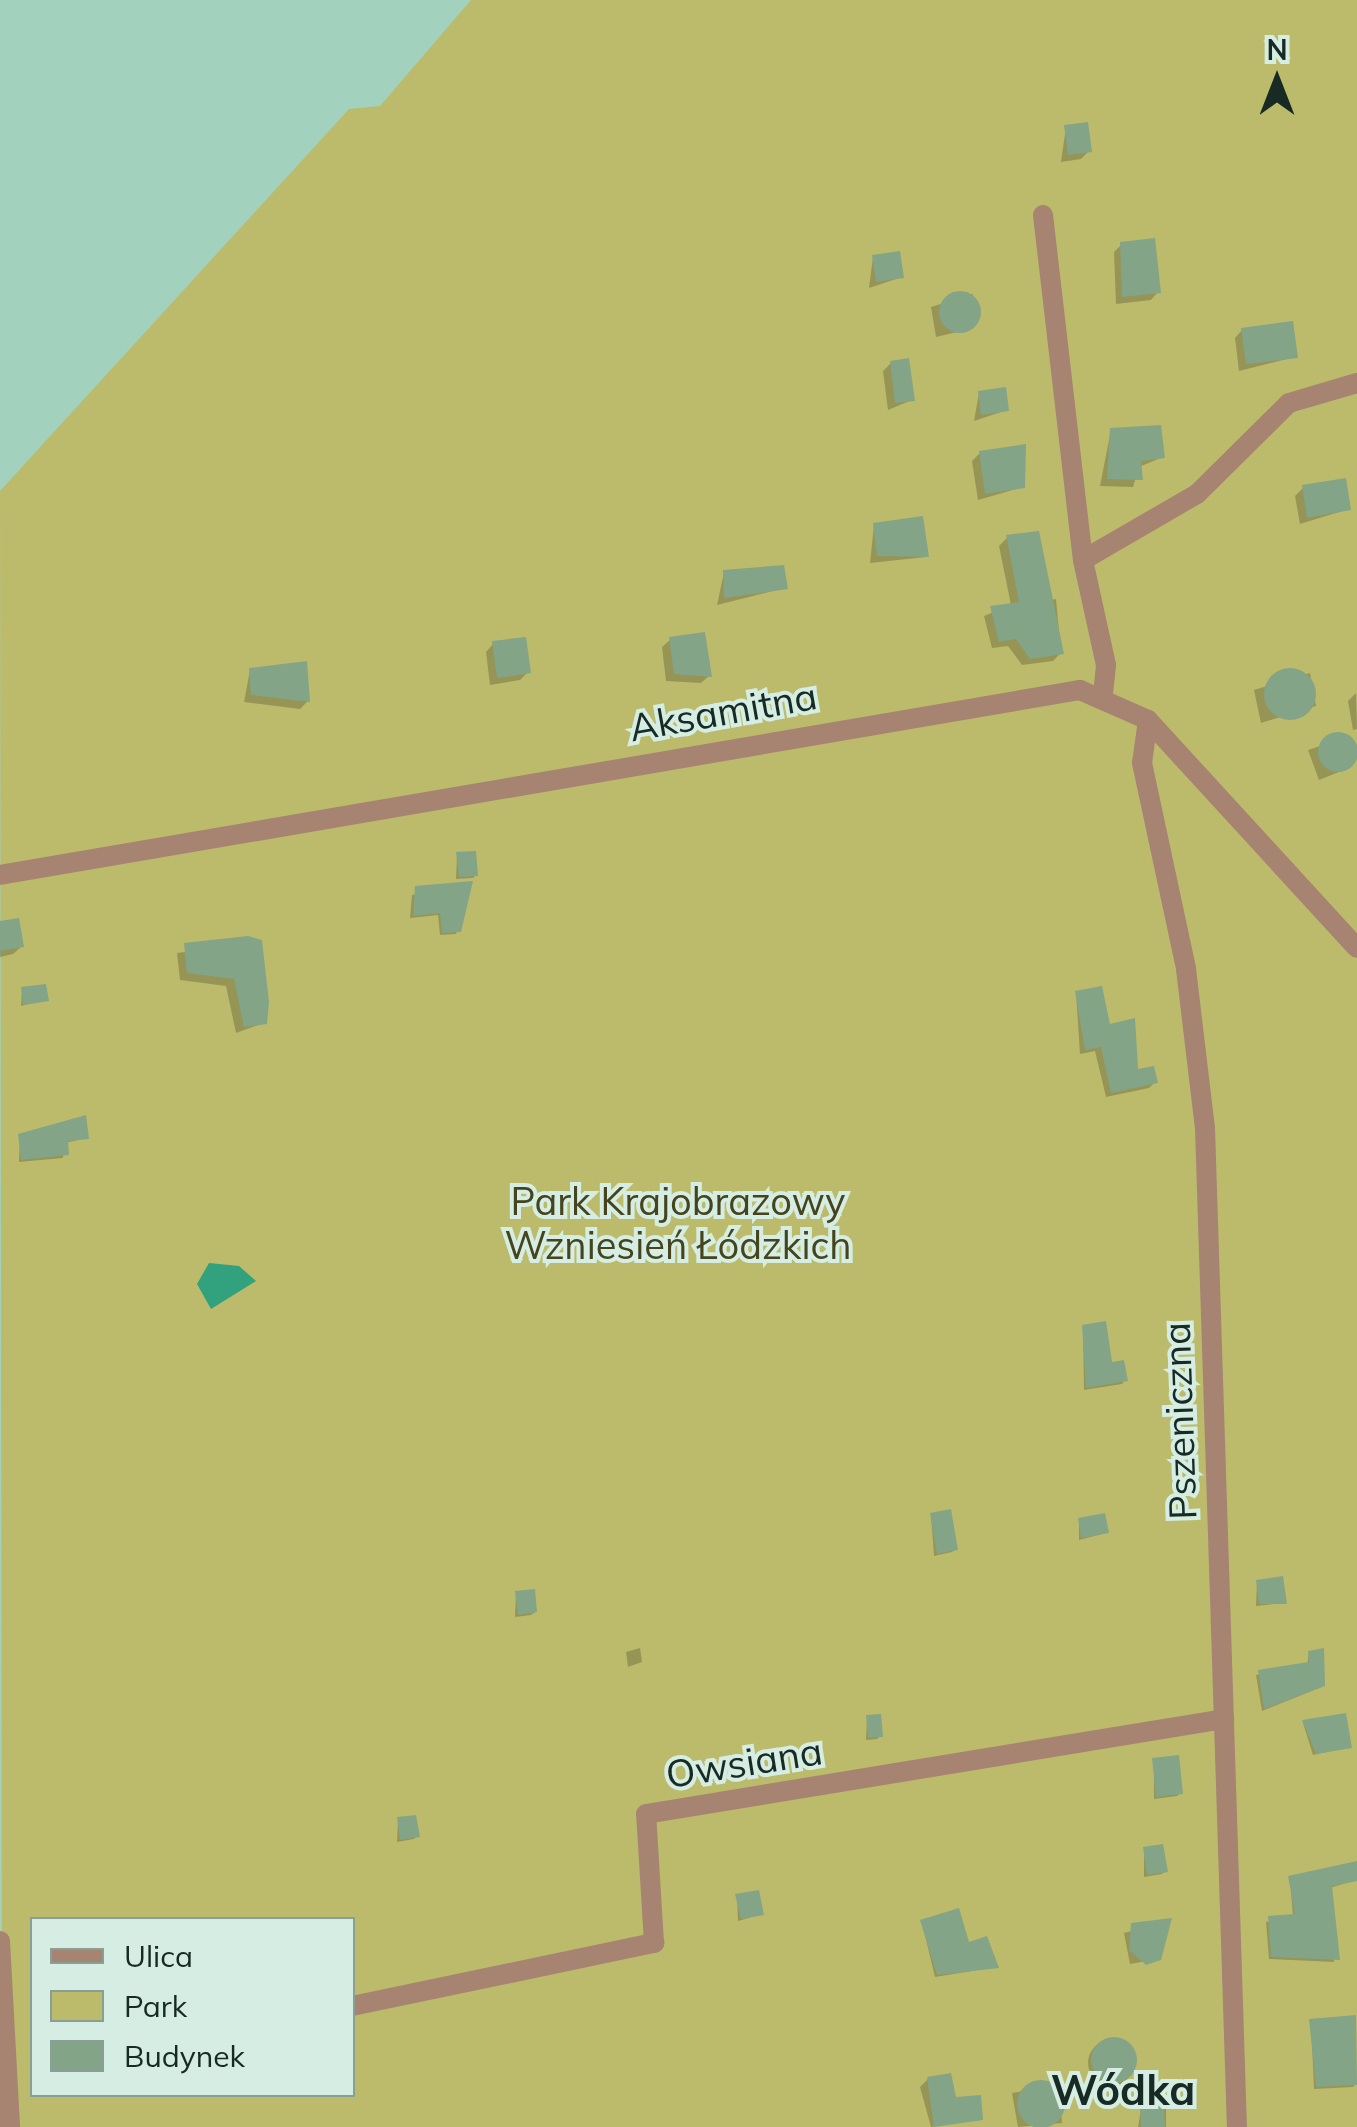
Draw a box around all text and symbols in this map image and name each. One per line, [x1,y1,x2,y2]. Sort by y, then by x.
north arrow [1227,30,1327,130]
text: N [1266,32,1288,67]
street label: Aksamitna [626,673,820,751]
park label: Park Krajobrazowy Wzniesień Łódzkich [504,1179,852,1268]
street label: Pszeniczna [1154,1321,1206,1521]
street label: Owsiana [663,1728,825,1798]
legend [30,1917,355,2097]
text: Ulica [124,1937,193,1975]
text: Park [124,1987,187,2025]
text: Budynek [124,2037,245,2075]
district label: Wódka [1051,2065,1195,2115]

